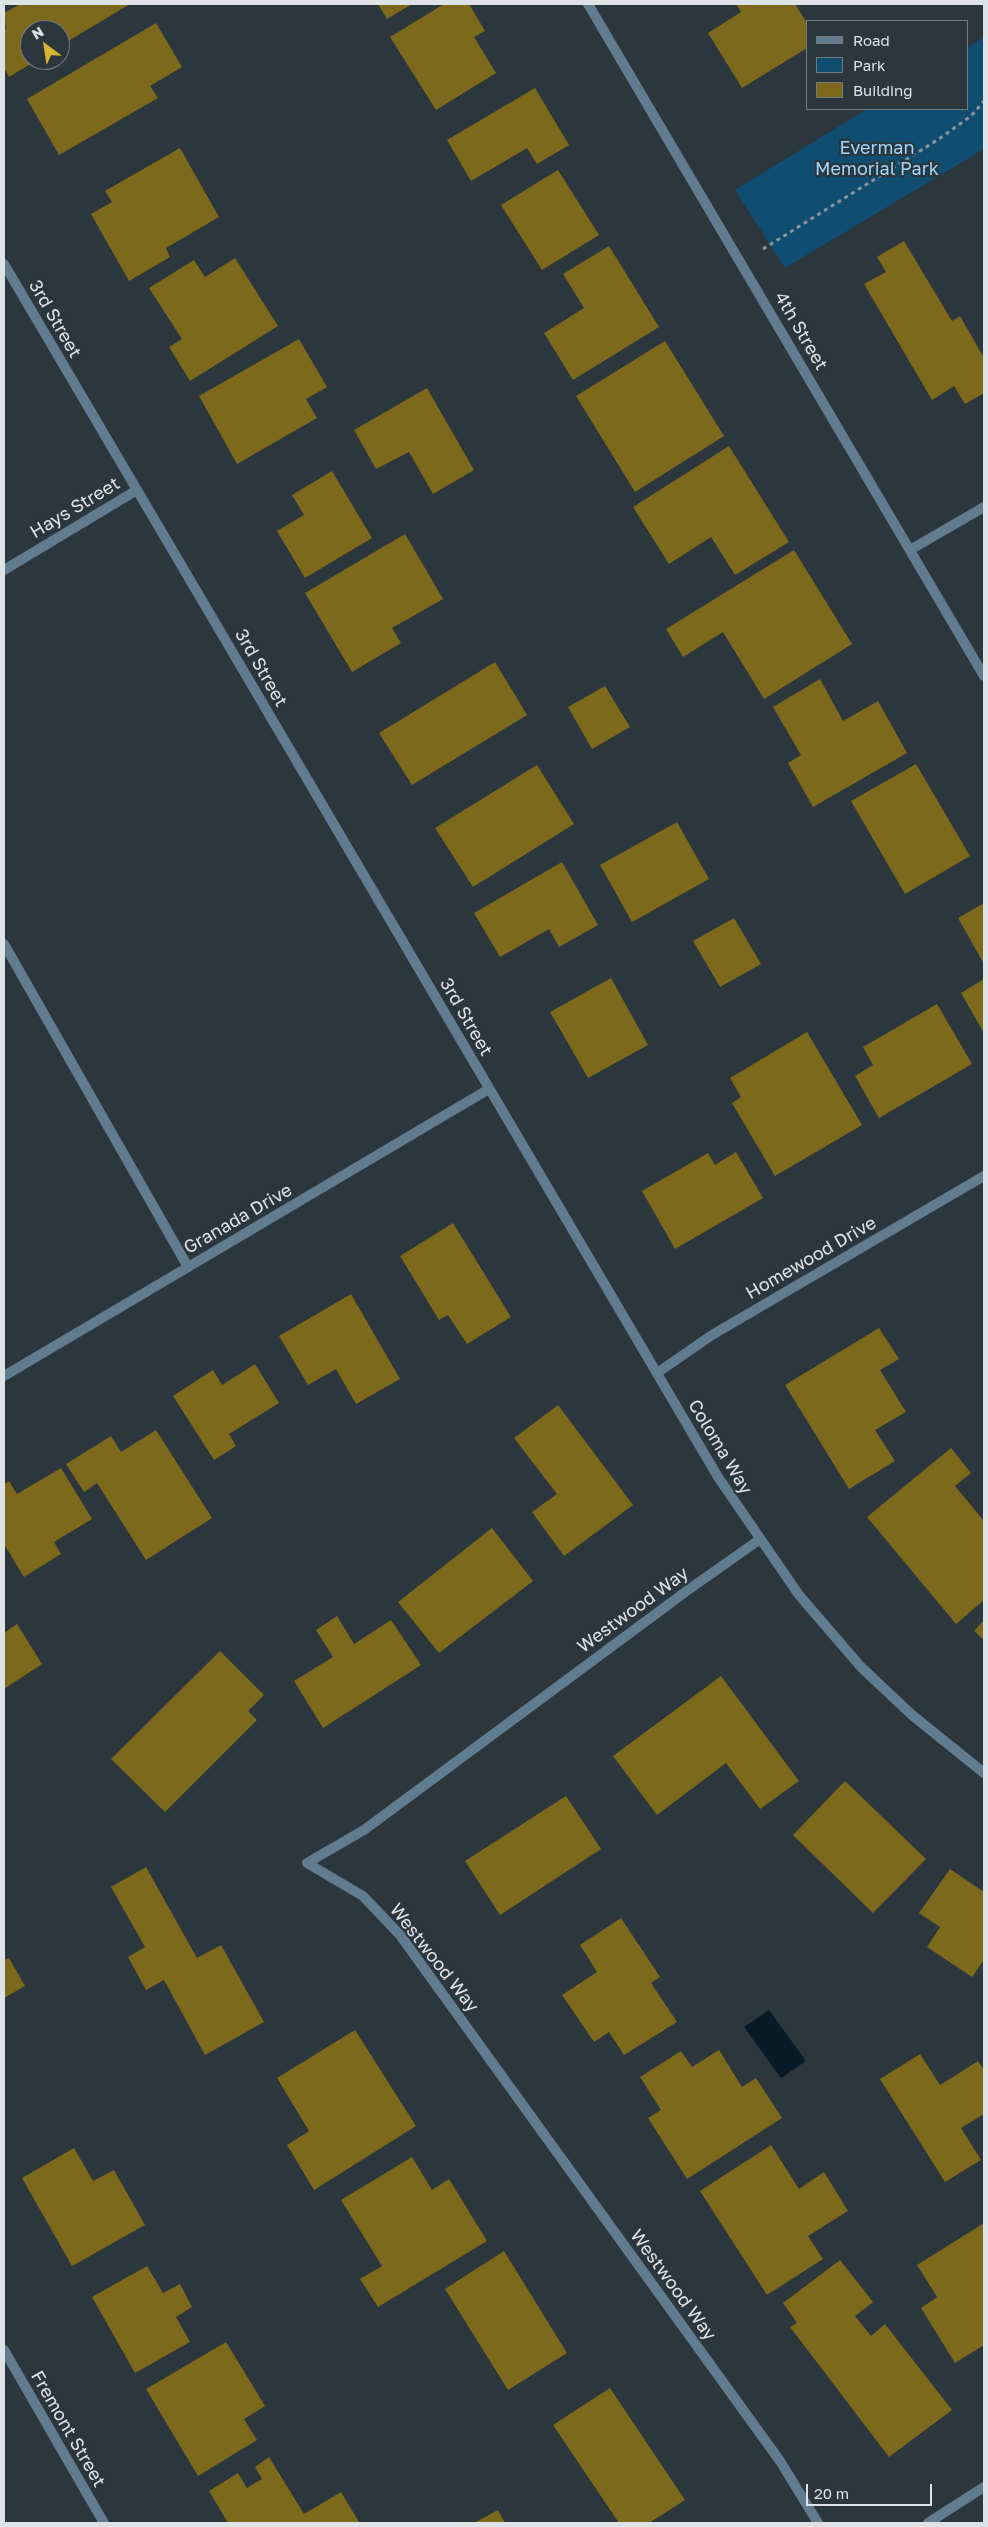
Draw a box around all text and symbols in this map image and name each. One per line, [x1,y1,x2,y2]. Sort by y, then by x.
north arrow [20,20,70,70]
legend [806,20,968,110]
text: N [29,23,46,43]
text: Road [853,31,890,49]
text: Park [853,56,885,74]
text: Building [853,81,913,99]
park label: Everman Memorial Park [815,137,939,180]
street label: 3rd Street [24,276,86,362]
street label: 4th Street [770,288,832,374]
street label: Hays Street [26,473,124,543]
street label: 3rd Street [230,625,292,711]
street label: 3rd Street [435,974,497,1060]
street label: Granada Drive [180,1179,296,1259]
street label: Homewood Drive [742,1212,880,1304]
street label: Coloma Way [683,1396,757,1498]
street label: Westwood Way [573,1562,693,1658]
street label: Westwood Way [385,1899,483,2017]
street label: Westwood Way [625,2225,721,2345]
street label: Fremont Street [26,2367,110,2491]
scale bar [808,2474,934,2506]
text: 20 m [814,2484,849,2502]

